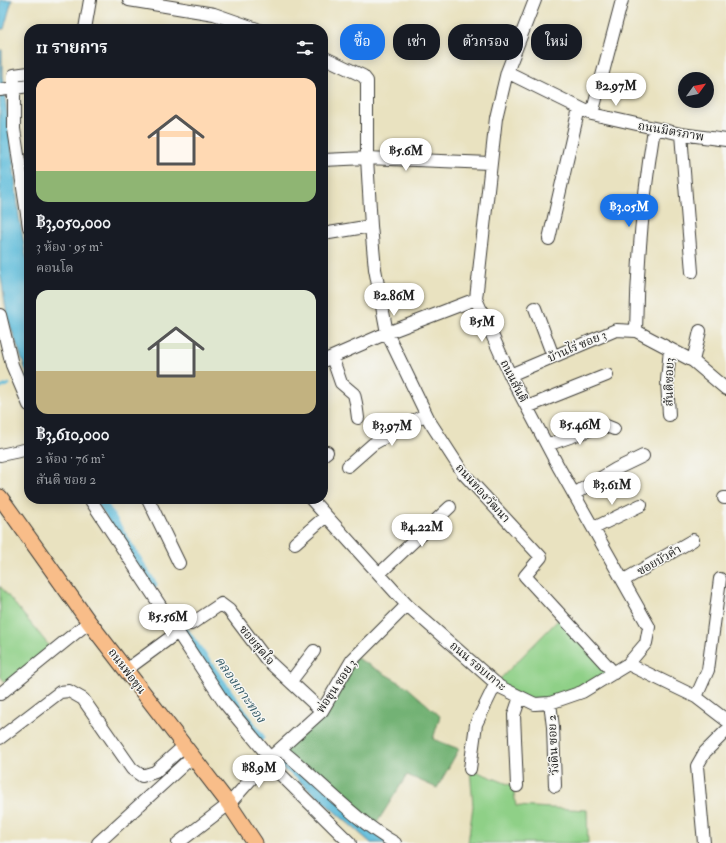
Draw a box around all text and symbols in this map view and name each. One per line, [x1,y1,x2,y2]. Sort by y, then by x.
chip: ซื้อ [340,24,385,60]
chip: เช่า [393,24,440,60]
chip: ตัวกรอง [448,24,523,60]
chip: ใหม่ [531,24,582,60]
text: 11 รายการ [36,37,108,58]
icon: filters [294,37,316,59]
north arrow [678,72,714,108]
map controls [678,72,714,108]
pin: ฿2.97M [583,73,649,107]
text: ฿2.97M [595,78,637,94]
icon: home [140,104,212,176]
street label: ถนนมิตรภาพ [637,118,705,145]
pin: ฿5.6M [378,138,434,172]
text: ฿5.6M [389,143,423,159]
pin: ฿3.05M [596,194,662,228]
text: ฿3.05M [609,199,649,215]
text: ฿3,050,000 [36,212,111,233]
text: 3 ห้อง · 95 m² [36,239,103,255]
text: คอนโด [36,260,74,276]
pin: ฿2.86M [361,283,427,317]
text: ฿2.86M [373,288,415,304]
pin: ฿5M [463,309,501,343]
text: ฿5M [469,314,495,330]
icon: home [140,316,212,388]
street label: บ้านไร่ ซอย 3 [545,326,609,366]
street label: ถนนสันติ [496,357,531,405]
street label: สันติซอย3 [662,357,677,407]
pin: ฿5.46M [547,412,613,446]
pin: ฿3.97M [359,413,425,447]
text: ฿5.46M [559,417,601,433]
text: ฿3.97M [372,418,412,434]
text: ฿3,610,000 [36,424,109,445]
text: 2 ห้อง · 76 m² [36,451,105,467]
street label: ถนนทองวัฒนา [452,461,513,526]
text: สันติ ซอย 2 [36,472,96,488]
pin: ฿3.61M [579,472,645,506]
text: ฿3.61M [593,477,631,493]
pin: ฿4.22M [389,514,455,548]
text: ฿4.22M [401,519,443,535]
street label: ซอยบัวคำ [634,542,684,579]
pin: ฿5.56M [135,604,201,638]
text: ฿5.56M [148,609,188,625]
street label: ซอยสุดใจ [236,621,279,668]
street label: ถนน รอบเกาะ [446,638,509,695]
street label: ถนนพ่อขุน [105,645,149,697]
water label: คลองเกาะทอง [211,653,269,726]
street label: พ่อขุน ซอย 3 [313,657,360,716]
street label: วังดิน ซอย 2 [544,714,563,776]
pin: ฿8.9M [231,755,287,789]
text: ฿8.9M [241,760,277,776]

